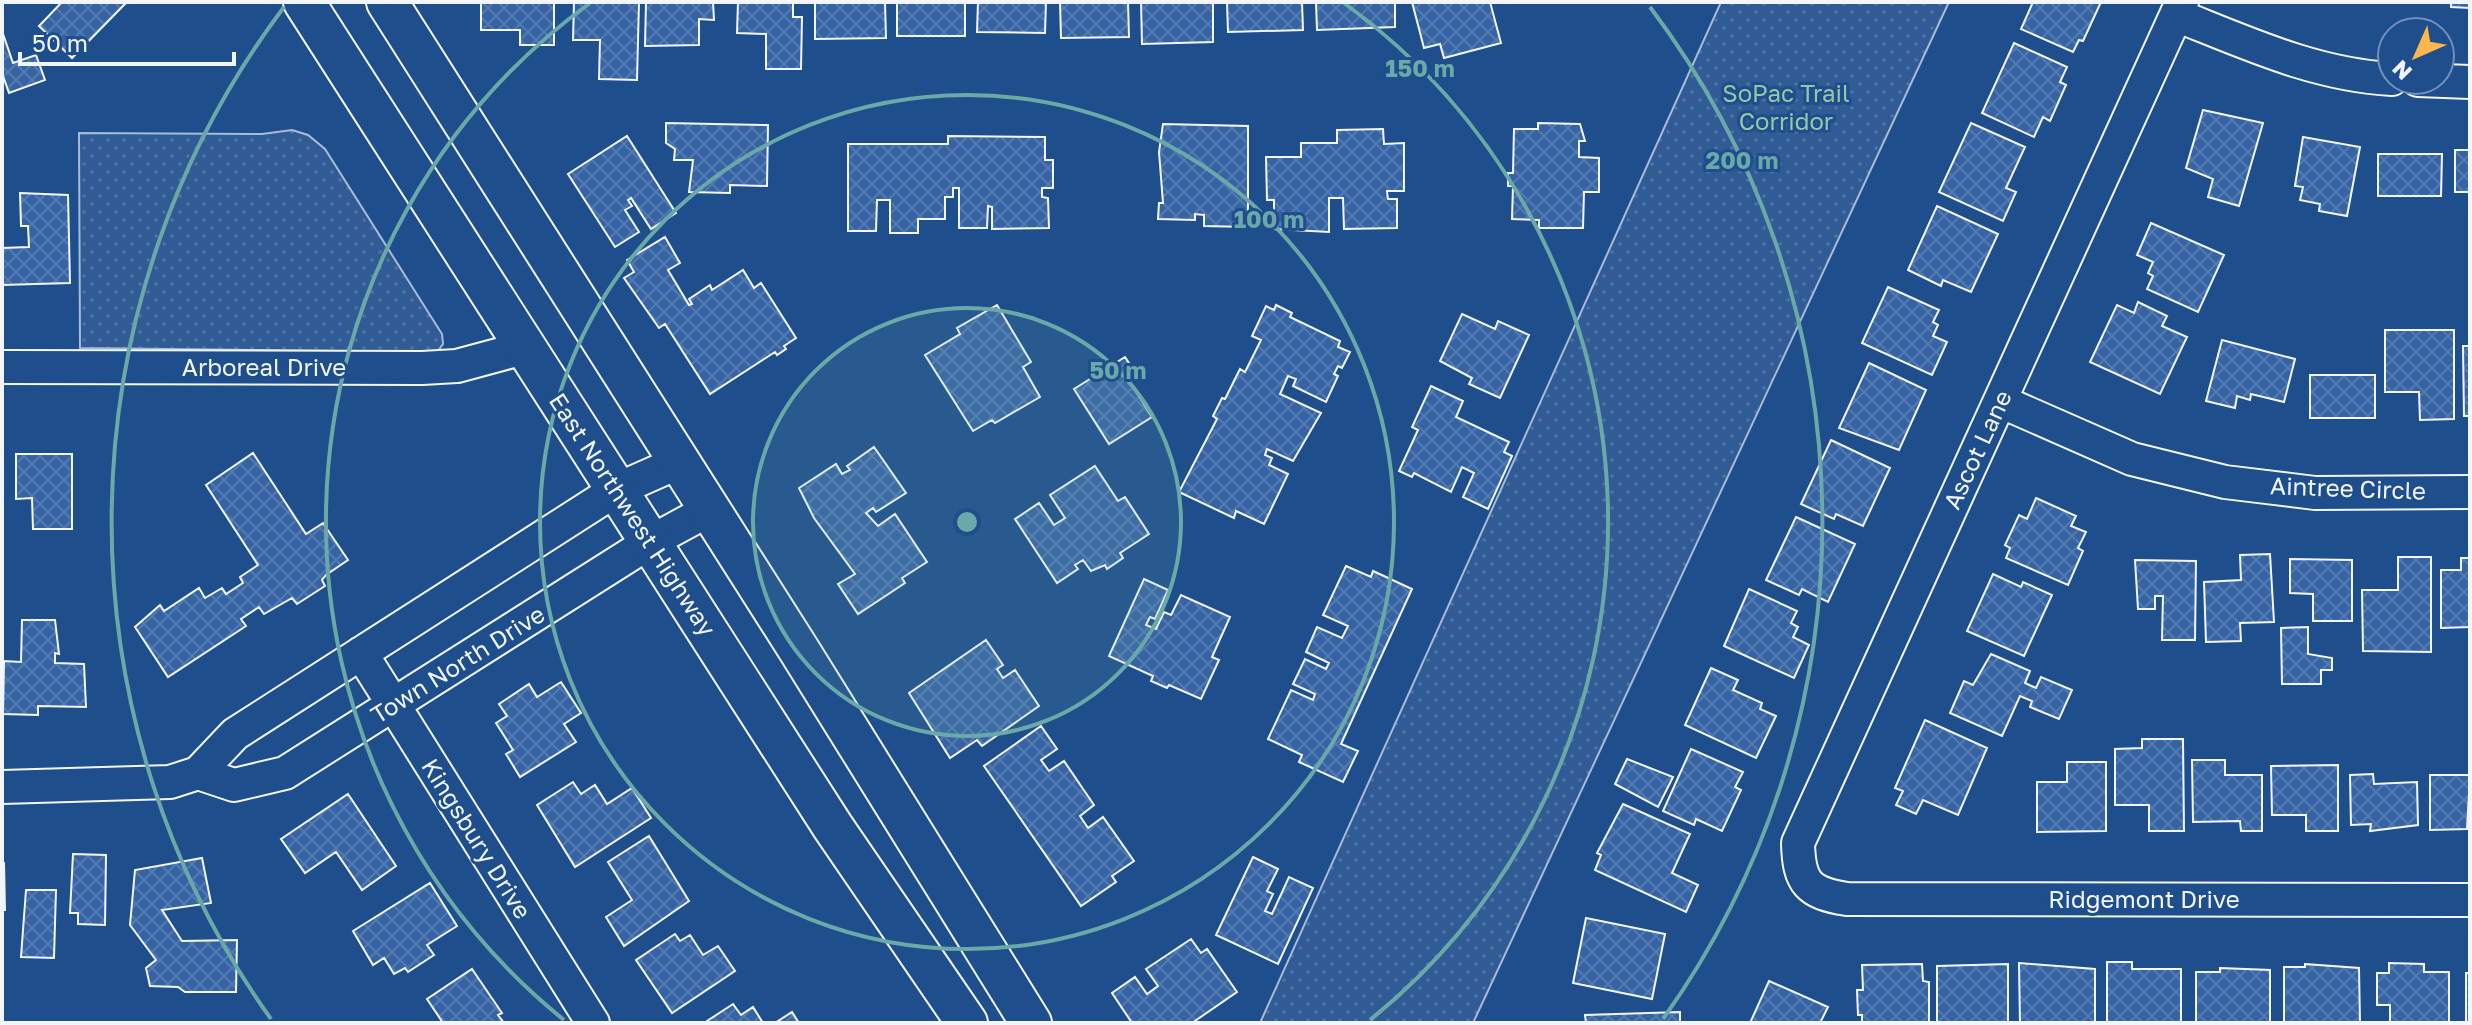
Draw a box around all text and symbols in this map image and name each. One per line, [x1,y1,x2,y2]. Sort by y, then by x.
scale bar [20,16,234,66]
north arrow [2376,16,2456,96]
text: 50 m [32,28,88,57]
text: 150 m [1385,53,1455,82]
text: N [2386,55,2417,86]
park label: SoPac Trail Corridor [1722,78,1850,135]
text: 200 m [1706,145,1778,174]
text: 100 m [1234,204,1304,233]
street label: Arboreal Drive [182,352,346,381]
text: 50 m [1089,355,1147,384]
street label: Ascot Lane [1936,385,2017,513]
street label: East Northwest Highway [544,387,723,641]
street label: Aintree Circle [2270,470,2426,505]
centre of rings [953,508,981,536]
street label: Town North Drive [365,599,549,729]
street label: Kingsbury Drive [416,753,538,924]
street label: Ridgemont Drive [2048,884,2240,913]

